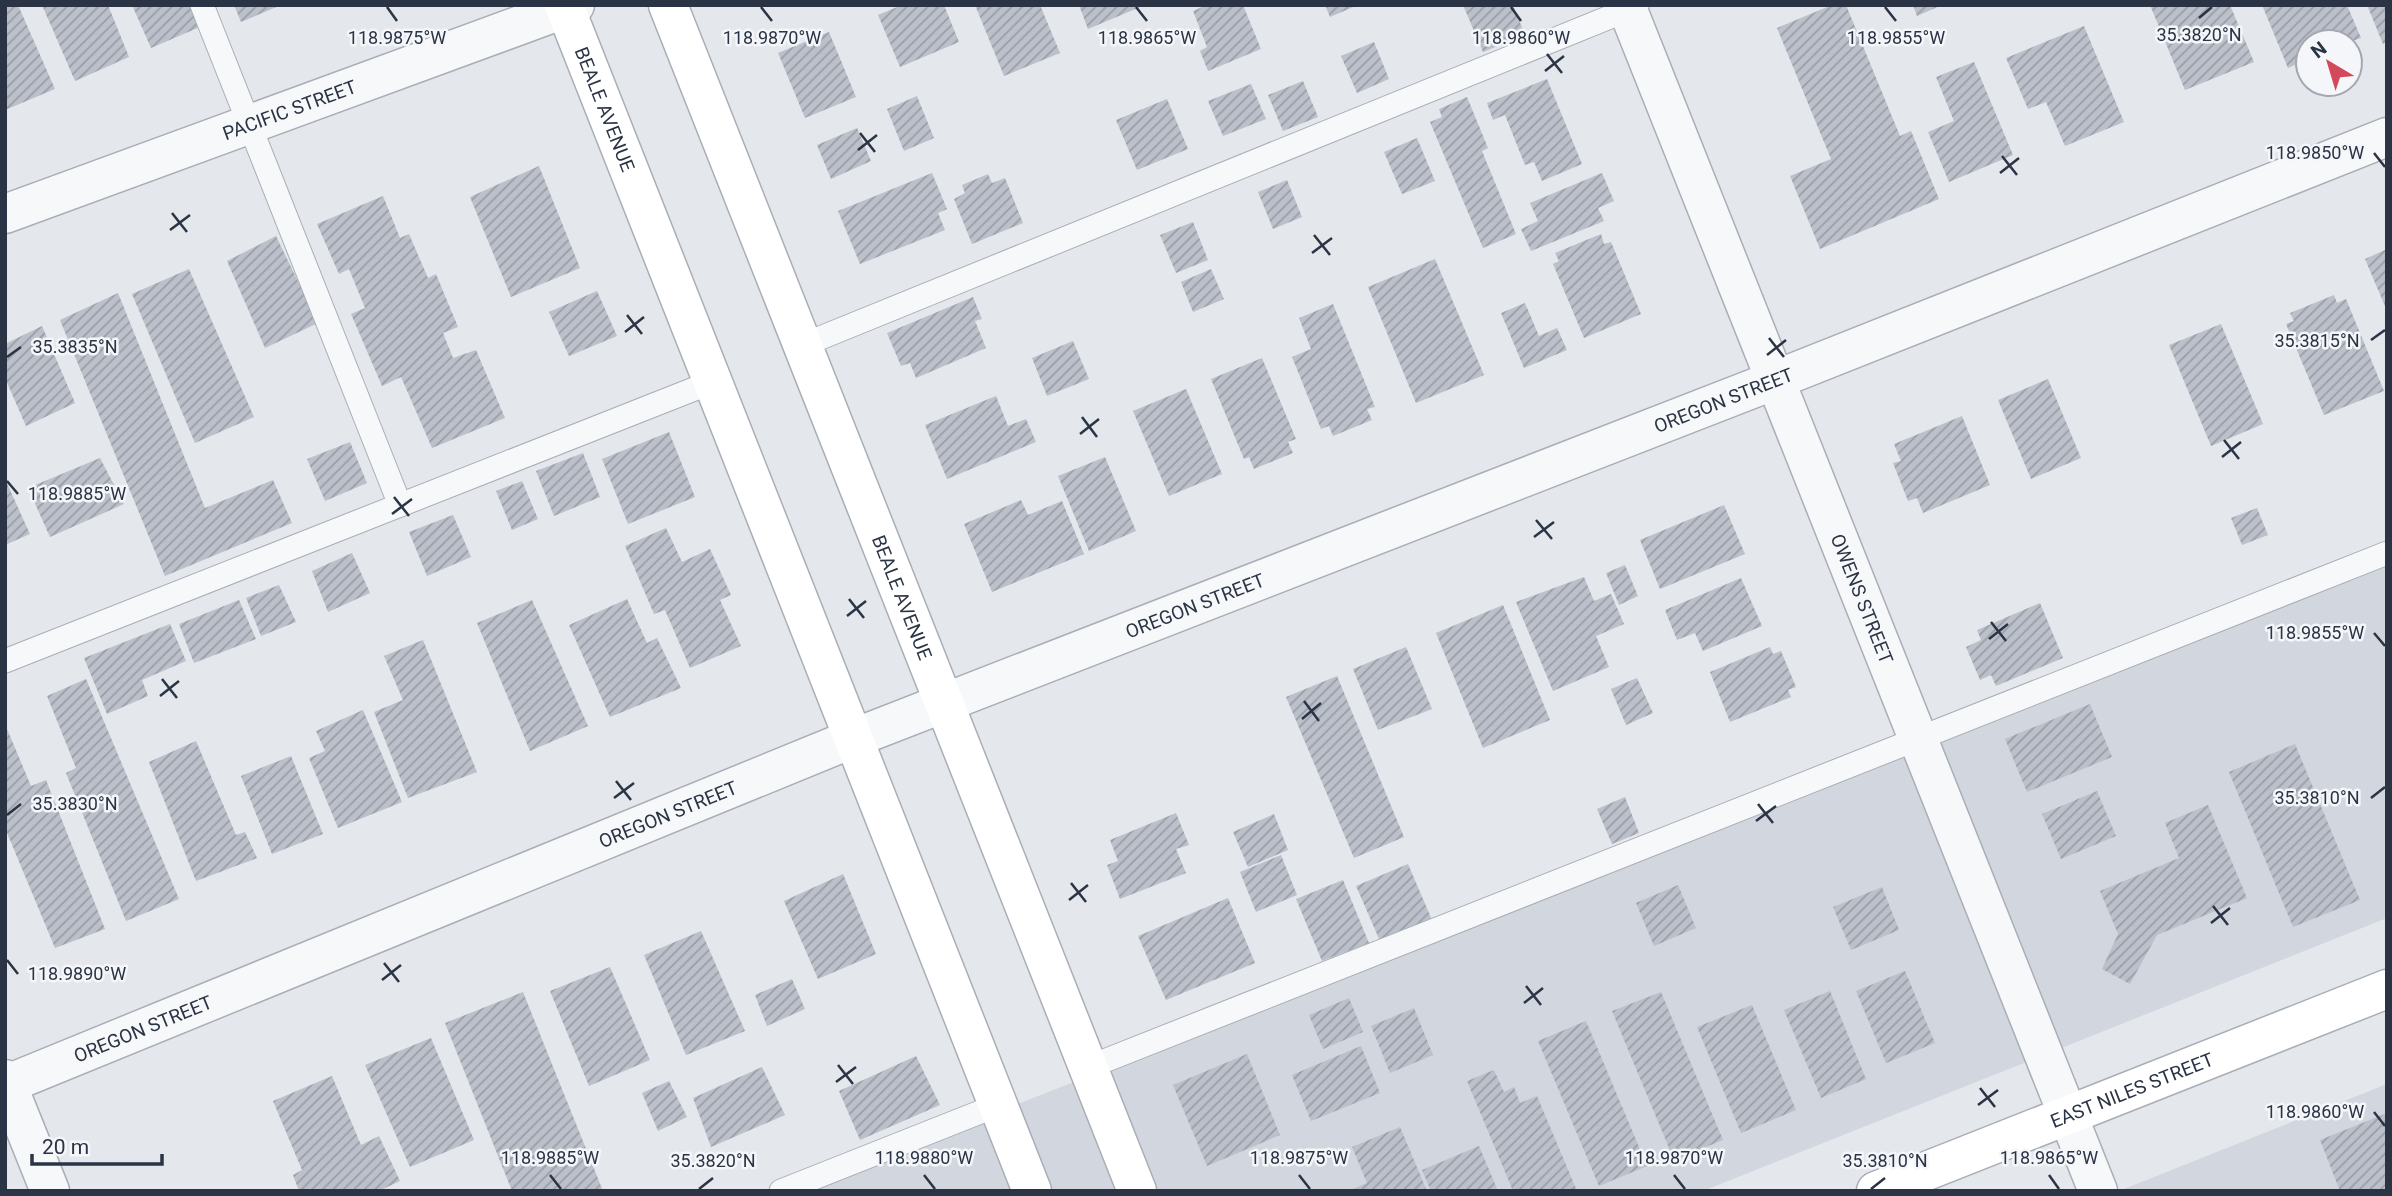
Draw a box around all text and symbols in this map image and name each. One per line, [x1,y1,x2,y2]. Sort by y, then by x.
text: 35.3820°N [2156,24,2242,45]
text: 118.9875°W [348,27,446,48]
text: 118.9870°W [723,27,821,48]
text: 118.9865°W [1098,27,1196,48]
text: 118.9860°W [1472,27,1570,48]
text: 118.9855°W [1847,27,1945,48]
north arrow [2294,28,2364,98]
text: N [2306,37,2331,63]
street label: BEALE AVENUE [570,44,640,175]
street label: PACIFIC STREET [219,75,360,145]
text: 118.9850°W [2266,142,2364,163]
text: 35.3815°N [2274,330,2360,351]
text: 35.3835°N [32,336,118,357]
street label: OREGON STREET [1651,363,1796,437]
text: 118.9885°W [28,483,126,504]
street label: OWENS STREET [1826,530,1898,667]
street label: BEALE AVENUE [867,532,937,663]
street label: OREGON STREET [1122,568,1268,643]
text: 118.9855°W [2266,622,2364,643]
street label: OREGON STREET [595,776,740,853]
text: 35.3810°N [2274,787,2360,808]
text: 35.3830°N [32,793,118,814]
text: 118.9890°W [28,963,126,984]
street label: OREGON STREET [70,990,216,1067]
street label: EAST NILES STREET [2047,1047,2217,1132]
text: 118.9860°W [2266,1101,2364,1122]
scale bar [32,1122,161,1166]
text: 20 m [42,1135,89,1159]
text: 118.9885°W [501,1147,599,1168]
text: 118.9880°W [875,1147,973,1168]
text: 118.9875°W [1250,1147,1348,1168]
text: 118.9870°W [1625,1147,1723,1168]
text: 118.9865°W [2000,1147,2098,1168]
text: 35.3820°N [670,1150,756,1171]
text: 35.3810°N [1842,1150,1928,1171]

